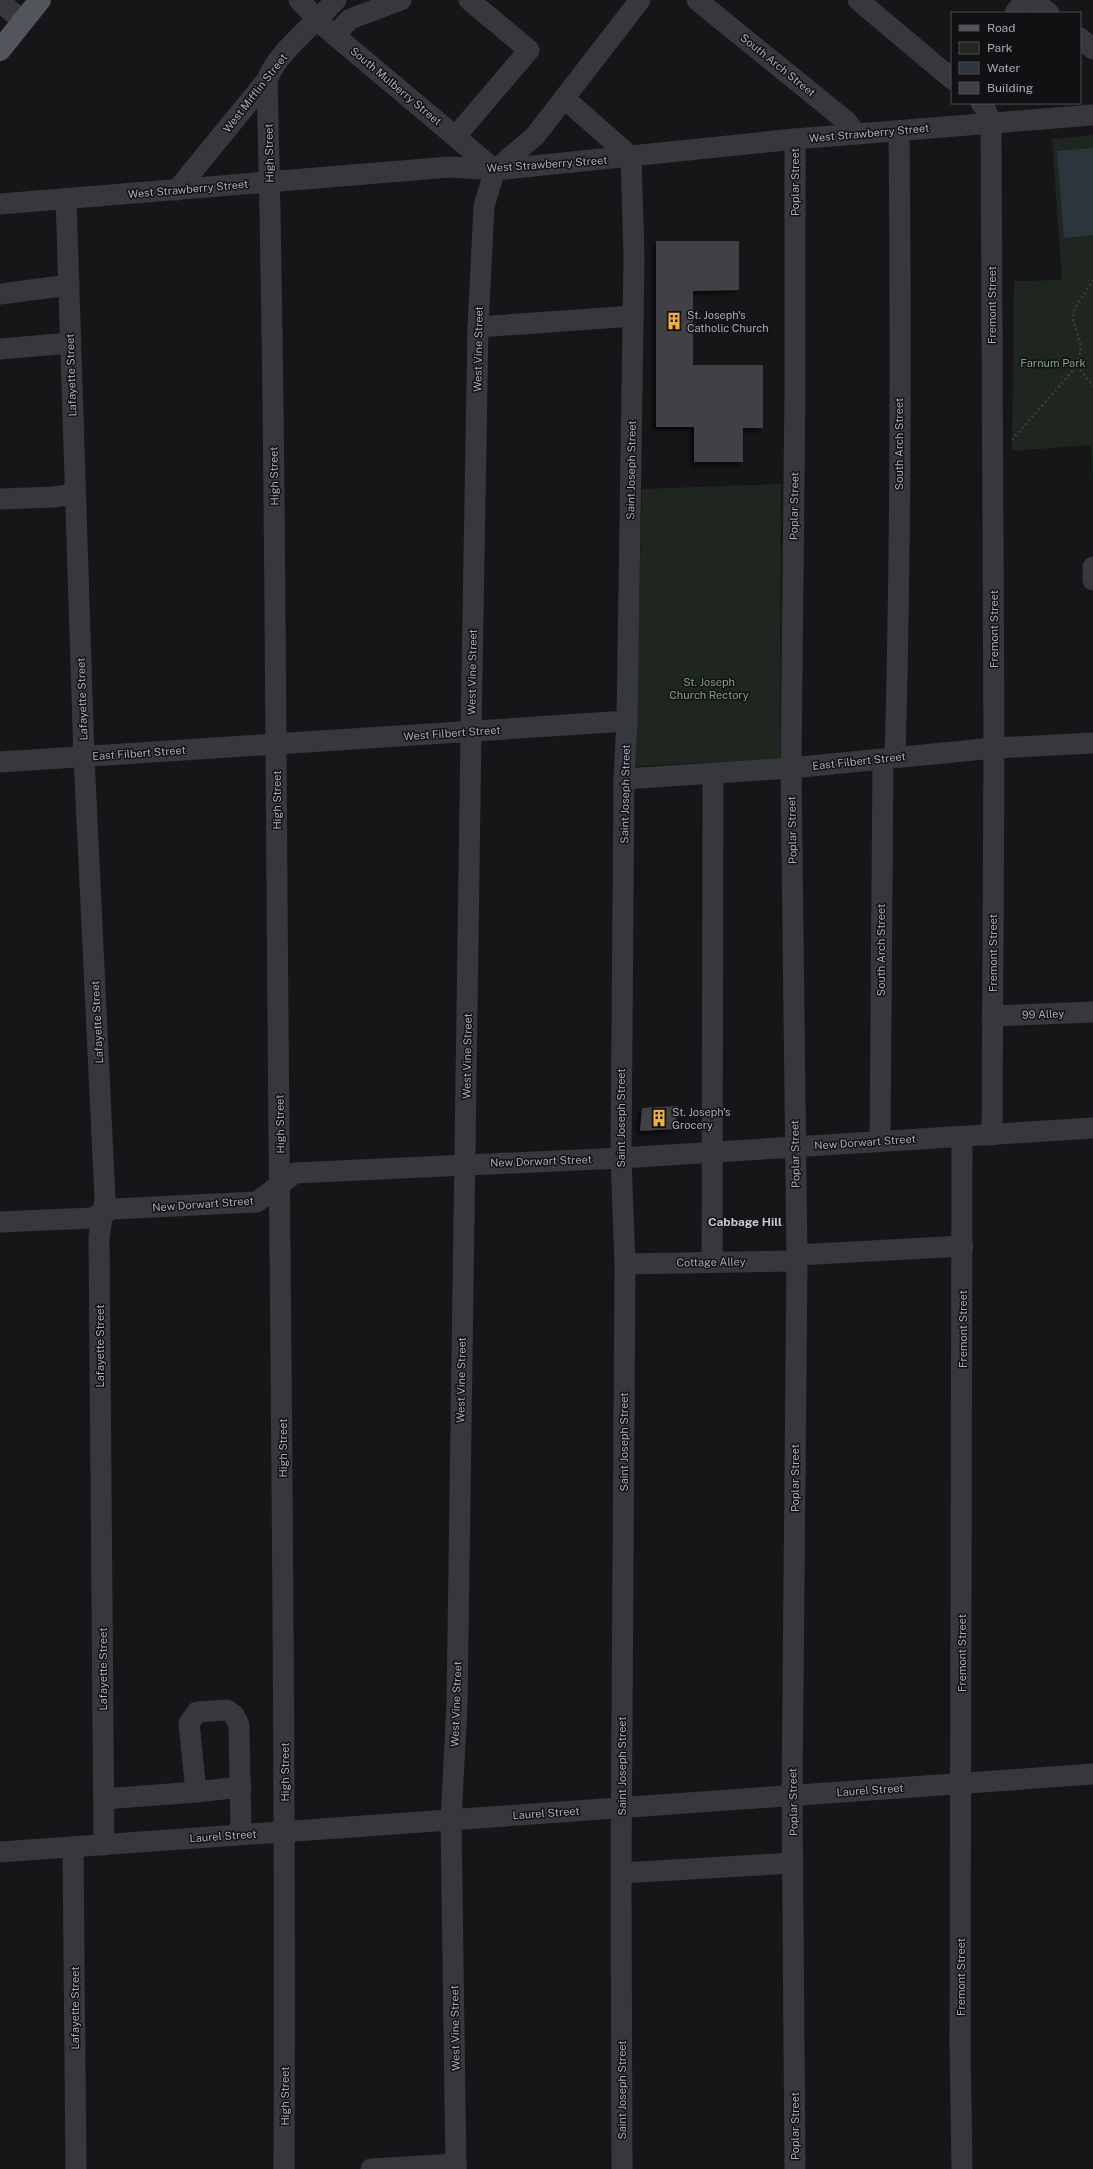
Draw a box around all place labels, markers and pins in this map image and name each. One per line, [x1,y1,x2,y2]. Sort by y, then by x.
place label: St. Joseph's Catholic Church [687,309,769,334]
building icon: St. Joseph's Catholic Church [664,311,684,331]
place label: St. Joseph's Grocery [672,1106,731,1131]
building icon: St. Joseph's Grocery [649,1108,669,1128]

